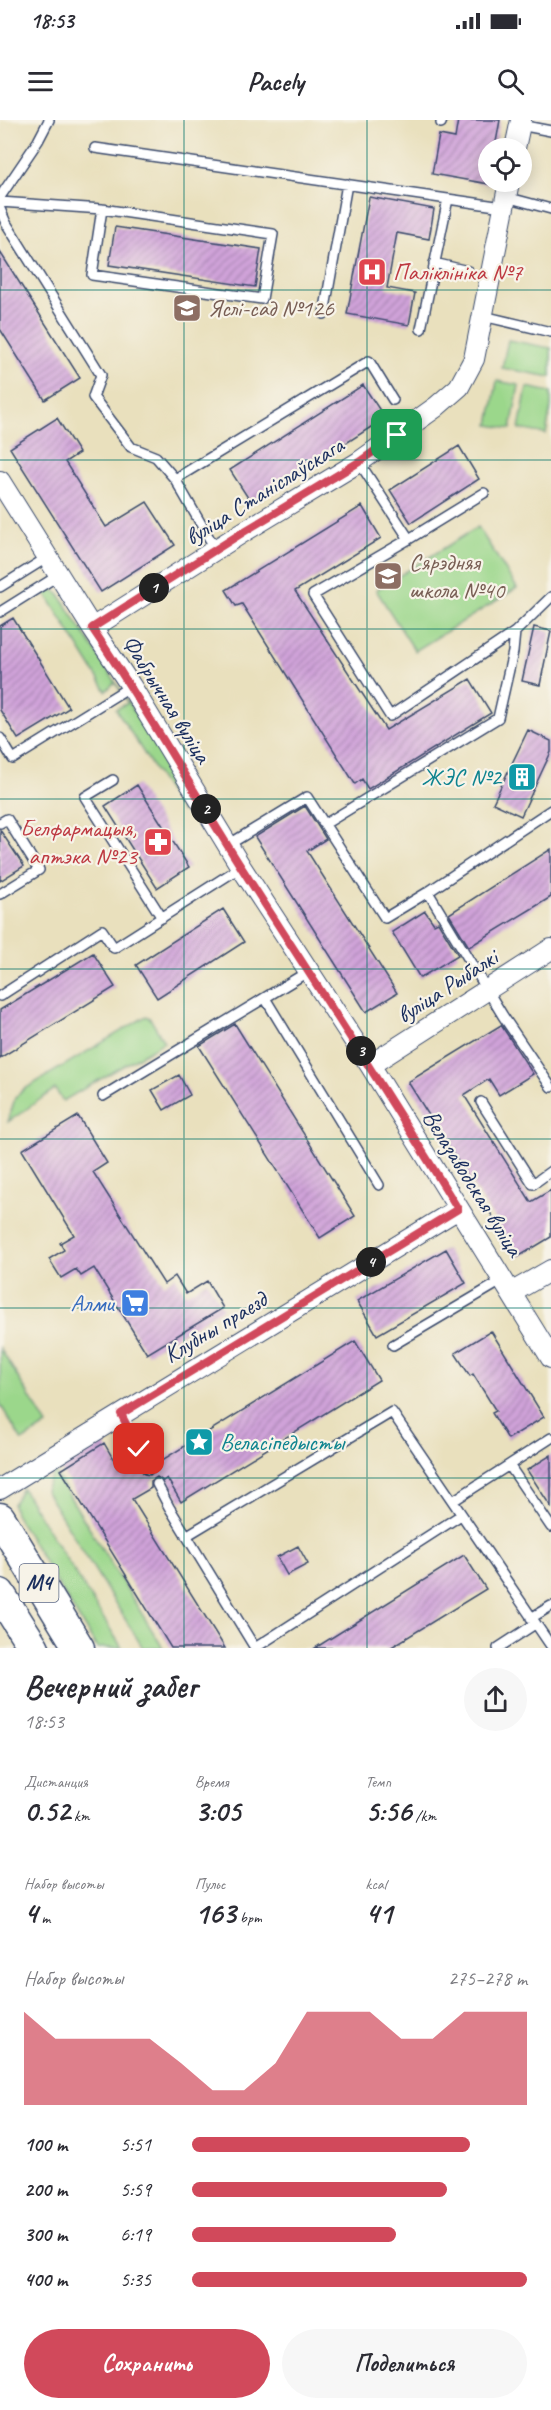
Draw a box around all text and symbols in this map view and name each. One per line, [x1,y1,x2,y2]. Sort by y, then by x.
text: 18:53 [30,7,74,35]
text: Pacely [247,64,304,98]
icon: menu [24,65,57,98]
icon: search [494,65,527,98]
map controls [478,138,532,192]
button: locate [478,138,532,192]
hospital icon: Паліклініка №7 [356,256,388,288]
place label: Паліклініка №7 [393,257,523,287]
school or university icon: Яслі-сад №126 [171,292,203,324]
place label: Яслі-сад №126 [208,293,335,323]
pin [371,409,422,460]
icon: arrive [380,418,413,451]
street label: вуліца Станіслаўскага [179,429,350,552]
place label: Сярэдняя школа №40 [409,547,507,605]
school or university icon: Сярэдняя школа №40 [372,560,404,592]
pin: 1 [139,573,169,603]
text: 1 [150,578,158,598]
street label: Фабрычная вуліца [116,629,219,770]
building icon: ЖЭС №2 [506,761,538,793]
place label: ЖЭС №2 [422,762,503,792]
pin: 2 [191,794,221,824]
text: 2 [202,799,210,819]
place label: Белфармацыя, аптэка №23 [20,813,139,871]
pharmacy icon: Белфармацыя, аптэка №23 [142,826,174,858]
street label: вуліца Рыбалкі [391,941,505,1030]
pin: 3 [346,1036,376,1066]
text: 3 [357,1041,365,1061]
street label: Велазаводская вуліца [416,1104,531,1263]
pin: 4 [356,1247,386,1277]
text: 4 [367,1252,375,1272]
street label: Клубны праезд [158,1283,274,1370]
supermarket icon: Алми [119,1287,151,1319]
place label: Алми [71,1288,116,1318]
pin [113,1423,164,1474]
place icon: Веласіпедысты [183,1426,215,1458]
place label: Веласіпедысты [220,1427,347,1457]
icon: check [122,1432,155,1465]
road number: М4 [20,1564,58,1602]
text: Вечерний забег [24,1665,197,1707]
button: share [464,1668,527,1731]
text: 18:53 [24,1709,64,1734]
text: Дистанция [24,1772,88,1792]
text: Время [195,1772,228,1792]
text: Темп [365,1772,391,1792]
text: 0.52 [24,1792,70,1830]
text: 3:05 [195,1792,241,1830]
text: 5:56 [365,1792,411,1830]
text: km [70,1806,89,1826]
text: /km [411,1806,436,1826]
text: Набор высоты [24,1874,103,1894]
text: Пульс [195,1874,226,1894]
text: kcal [365,1874,386,1894]
text: 4 [24,1894,38,1932]
text: 163 [195,1894,236,1932]
text: 41 [365,1894,392,1932]
text: m [38,1908,50,1928]
text: bpm [236,1908,262,1928]
text: Набор высоты [24,1966,123,1991]
text: 275–278 m [448,1966,527,1991]
text: 100 m [24,2132,67,2157]
text: 5:51 [120,2132,151,2157]
text: 200 m [24,2177,67,2202]
text: 5:59 [120,2177,151,2202]
text: 300 m [24,2222,67,2247]
text: 6:19 [120,2222,151,2247]
text: 400 m [24,2267,67,2292]
text: 5:35 [120,2267,151,2292]
button: Сохранить [24,2329,270,2398]
button: Поделиться [282,2329,527,2398]

